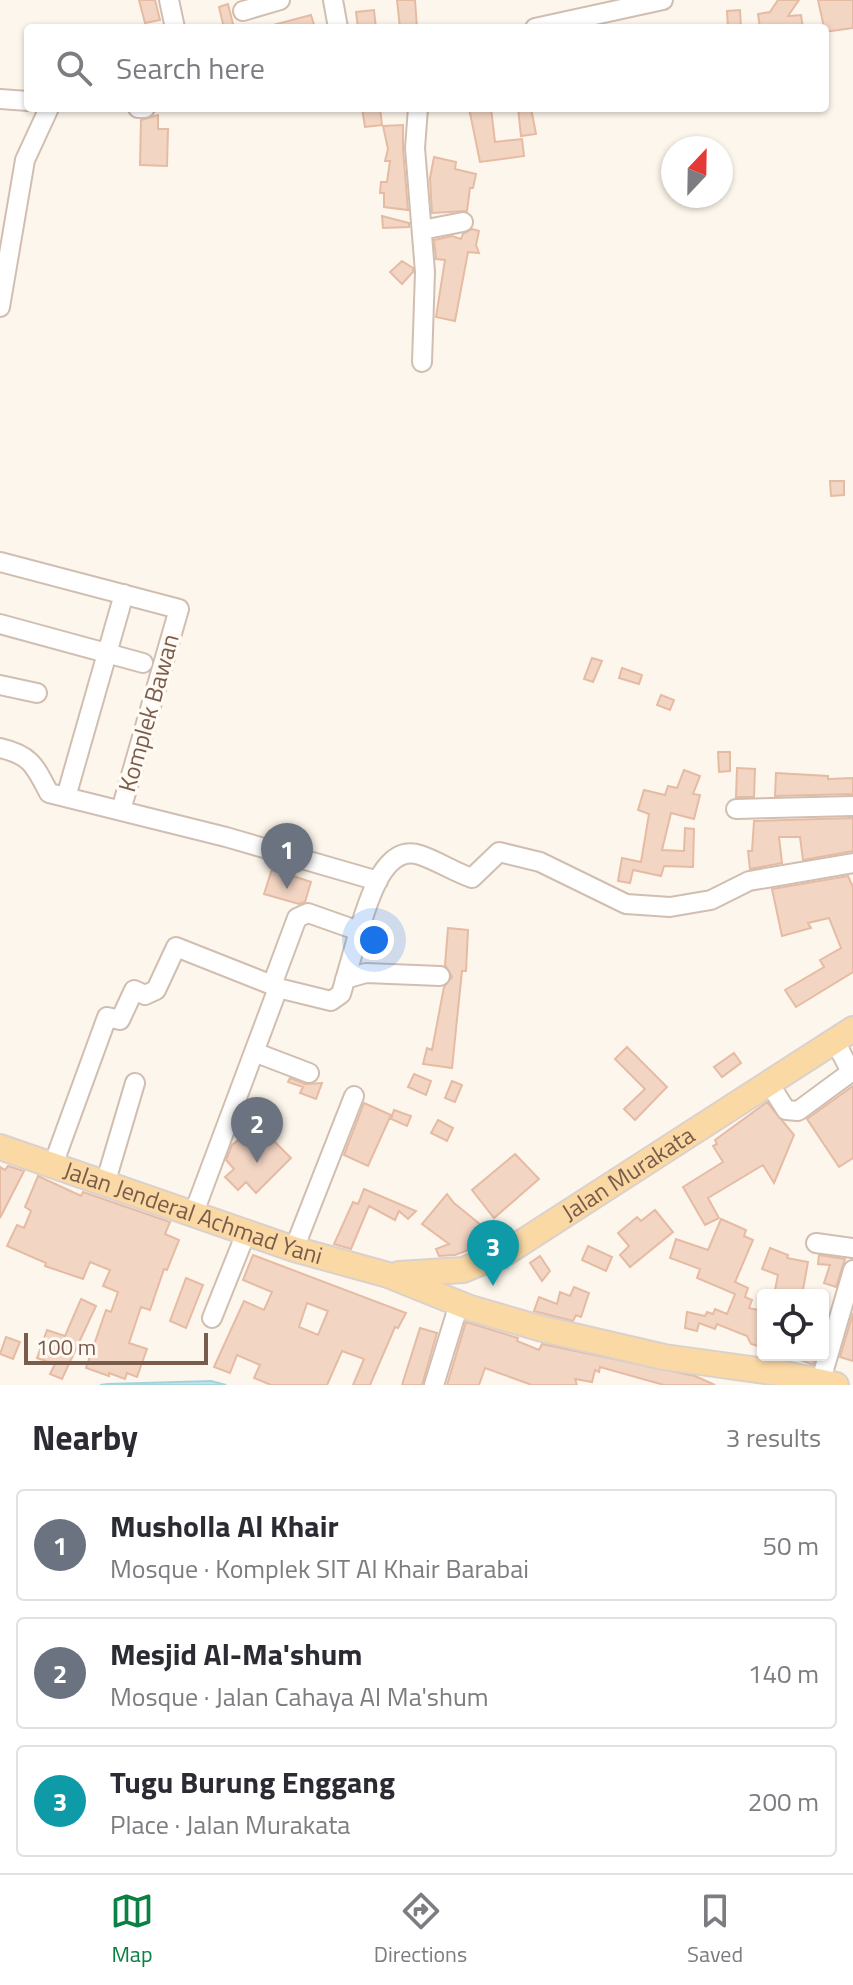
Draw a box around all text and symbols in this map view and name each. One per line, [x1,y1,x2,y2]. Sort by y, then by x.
search box [24,24,829,112]
text: Search here [116,45,265,91]
icon: search [52,46,96,90]
north arrow [661,136,733,208]
street label: Komplek Bawan [108,629,188,796]
pin: 1 [261,823,313,889]
your location [354,920,394,960]
pin: 2 [231,1097,283,1163]
street label: Jalan Murakata [554,1117,701,1229]
street label: Jalan Jenderal Achmad Yani [59,1151,327,1273]
pin: 3 [467,1220,519,1286]
map controls [757,1289,829,1361]
button: locate [757,1289,829,1361]
scale bar [24,1329,208,1365]
text: 100 m [36,1330,96,1364]
text: Nearby [32,1411,138,1463]
text: 3 results [726,1418,821,1457]
text: Musholla Al Khair [110,1503,339,1549]
text: 1 [53,1526,67,1565]
text: 50 m [762,1526,819,1565]
text: Mosque · Komplek SIT Al Khair Barabai [110,1549,529,1588]
text: Mesjid Al-Ma'shum [110,1631,362,1677]
text: 2 [53,1654,67,1693]
text: 140 m [748,1654,819,1693]
text: Mosque · Jalan Cahaya Al Ma'shum [110,1677,488,1716]
text: Tugu Burung Enggang [110,1759,395,1805]
text: 3 [53,1782,67,1821]
text: 200 m [748,1782,819,1821]
text: Place · Jalan Murakata [110,1805,350,1844]
tab: Map [110,1889,154,1971]
tab: Directions [374,1889,467,1971]
tab: Saved [687,1889,743,1971]

